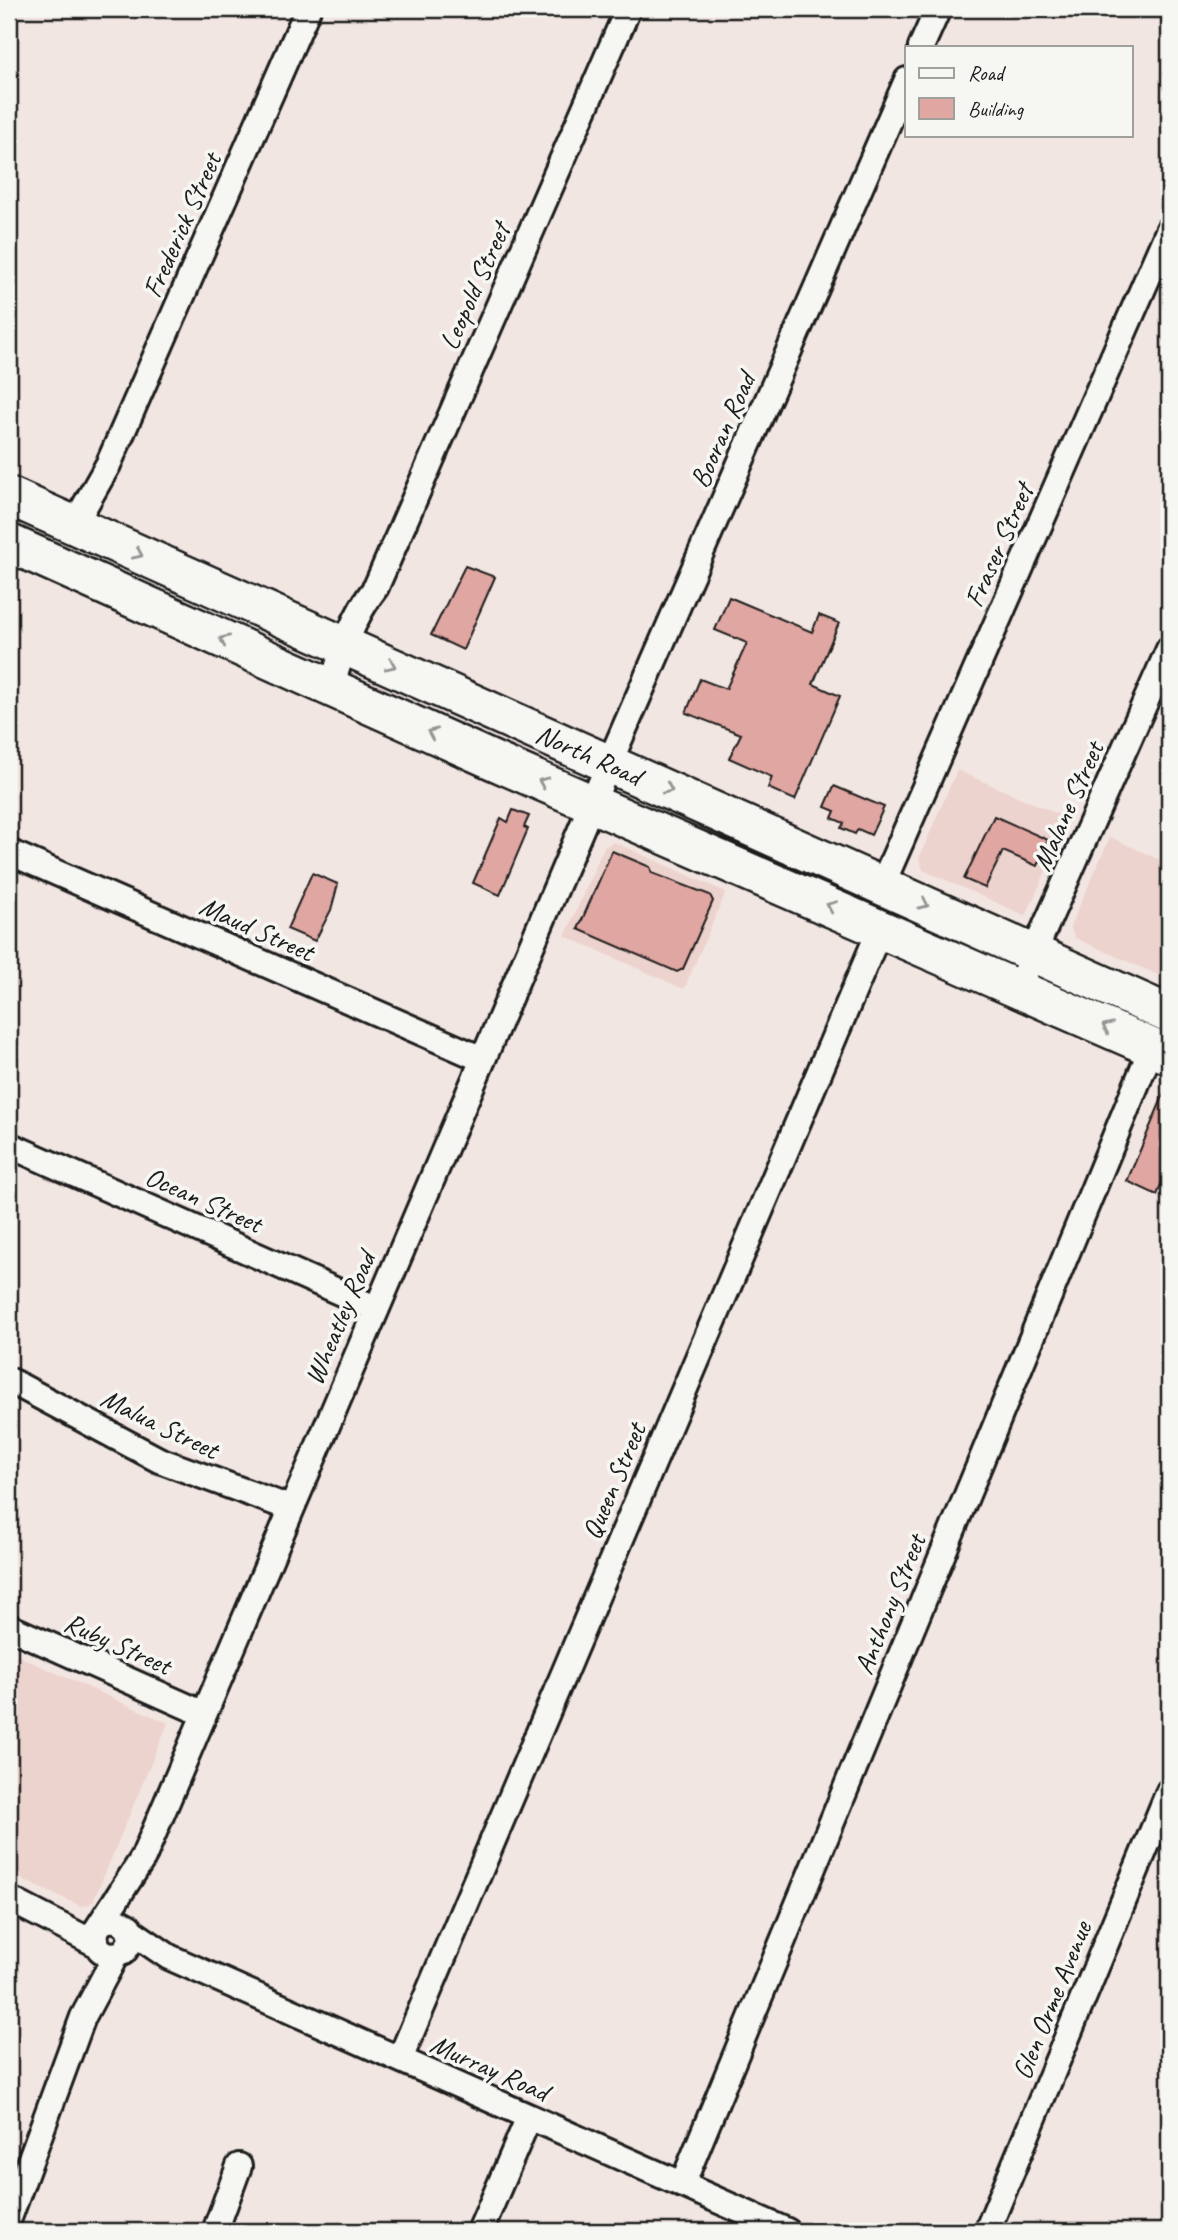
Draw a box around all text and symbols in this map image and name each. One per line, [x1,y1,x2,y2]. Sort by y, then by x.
legend [905,46,1132,136]
text: Road [968,60,1007,86]
text: Building [968,96,1025,122]
street label: Frederick Street [134,145,230,303]
street label: Leopold Street [431,214,519,355]
street label: Booran Road [682,364,765,493]
street label: Fraser Street [956,475,1043,612]
one-way arrow [131,546,143,560]
one-way arrow [219,634,231,648]
one-way arrow [384,657,396,671]
street label: North Road [531,716,651,795]
one-way arrow [426,727,439,741]
street label: Malane Street [1024,734,1112,876]
one-way arrow [538,776,551,790]
one-way arrow [661,781,673,795]
street label: Maud Street [194,888,322,970]
one-way arrow [916,896,929,910]
one-way arrow [826,900,839,914]
one-way arrow [1102,1021,1114,1035]
street label: Ocean Street [140,1158,270,1242]
street label: Wheatley Road [296,1243,385,1390]
street label: Malua Street [95,1380,227,1468]
street label: Queen Street [573,1416,655,1544]
street label: Anthony Street [846,1527,934,1679]
street label: Ruby Street [59,1604,179,1684]
street label: Glen Orme Avenue [1004,1914,1100,2084]
street label: Murray Road [425,2026,558,2111]

